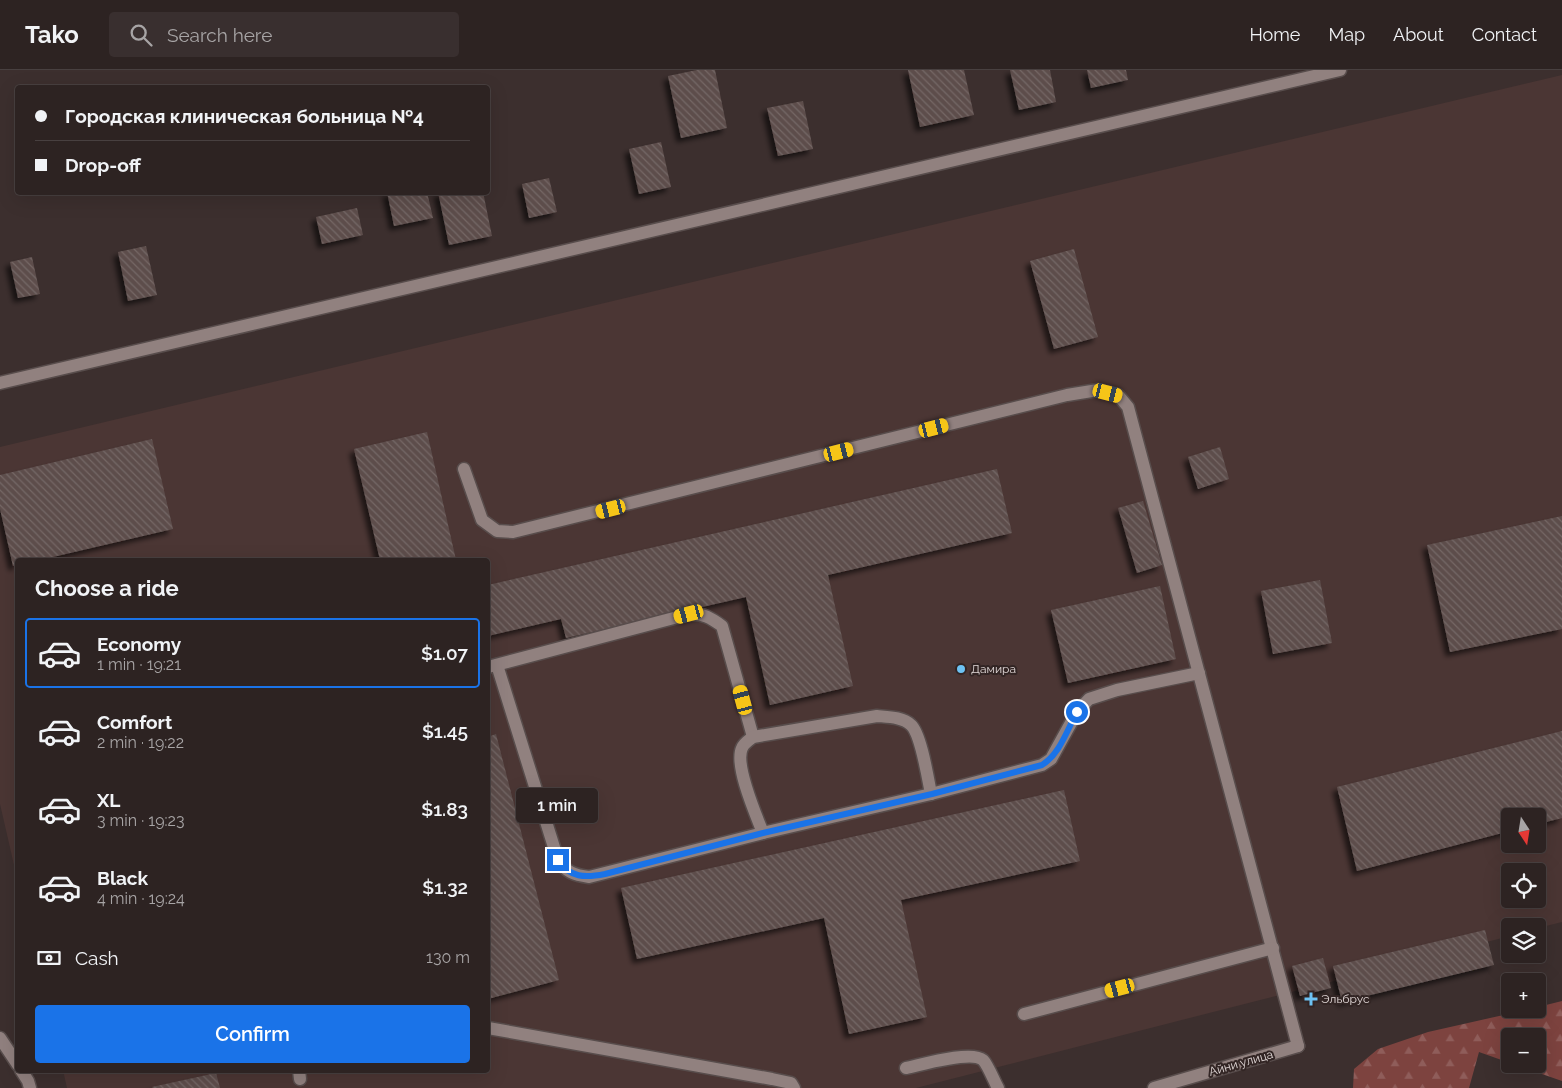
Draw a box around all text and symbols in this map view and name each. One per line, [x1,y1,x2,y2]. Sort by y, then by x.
search box [109,12,459,57]
text: Tako [25,20,79,49]
icon: search [127,21,155,49]
text: Search here [167,24,272,46]
text: Home [1249,24,1300,45]
text: Map [1328,24,1365,45]
text: About [1393,24,1444,45]
text: Contact [1472,24,1537,45]
text: Городская клиническая больница №4 [65,105,424,127]
text: Drop-off [65,154,141,176]
car [1091,382,1124,404]
car [917,417,950,439]
car [822,441,855,463]
car [594,498,627,520]
text: Choose a ride [35,575,179,601]
car [672,603,705,625]
icon: car [37,631,82,676]
text: Economy [97,633,181,655]
text: $1.07 [421,642,468,664]
text: 1 min · 19:21 [97,655,181,674]
place label: Дамира [971,662,1016,676]
marker: Дамира [955,663,967,675]
car [731,684,754,716]
route start [1066,701,1088,723]
icon: car [37,709,82,754]
text: Comfort [97,711,172,733]
text: $1.45 [422,720,468,742]
text: 2 min · 19:22 [97,733,184,752]
icon: car [37,787,82,832]
callout: 1 min [517,788,599,822]
text: XL [97,789,120,811]
text: 1 min [537,796,577,815]
text: $1.83 [421,798,468,820]
north arrow [1501,808,1546,852]
map controls [1501,808,1546,1073]
text: 3 min · 19:23 [97,811,184,830]
route end [547,849,569,871]
button: locate [1501,863,1546,908]
icon: car [37,865,82,910]
text: Black [97,867,148,889]
text: $1.32 [422,876,468,898]
text: 4 min · 19:24 [97,889,185,908]
button: layers [1501,918,1546,963]
icon: cash [35,944,63,972]
text: Cash [75,947,119,969]
text: 130 m [426,948,470,967]
button: + [1501,973,1546,1018]
car [1103,977,1136,999]
place label: Эльбрус [1321,992,1370,1006]
marker: Эльбрус [1305,993,1317,1005]
button: Confirm [35,1005,470,1063]
button: − [1501,1028,1546,1073]
street label: Айни улица [1207,1047,1275,1079]

